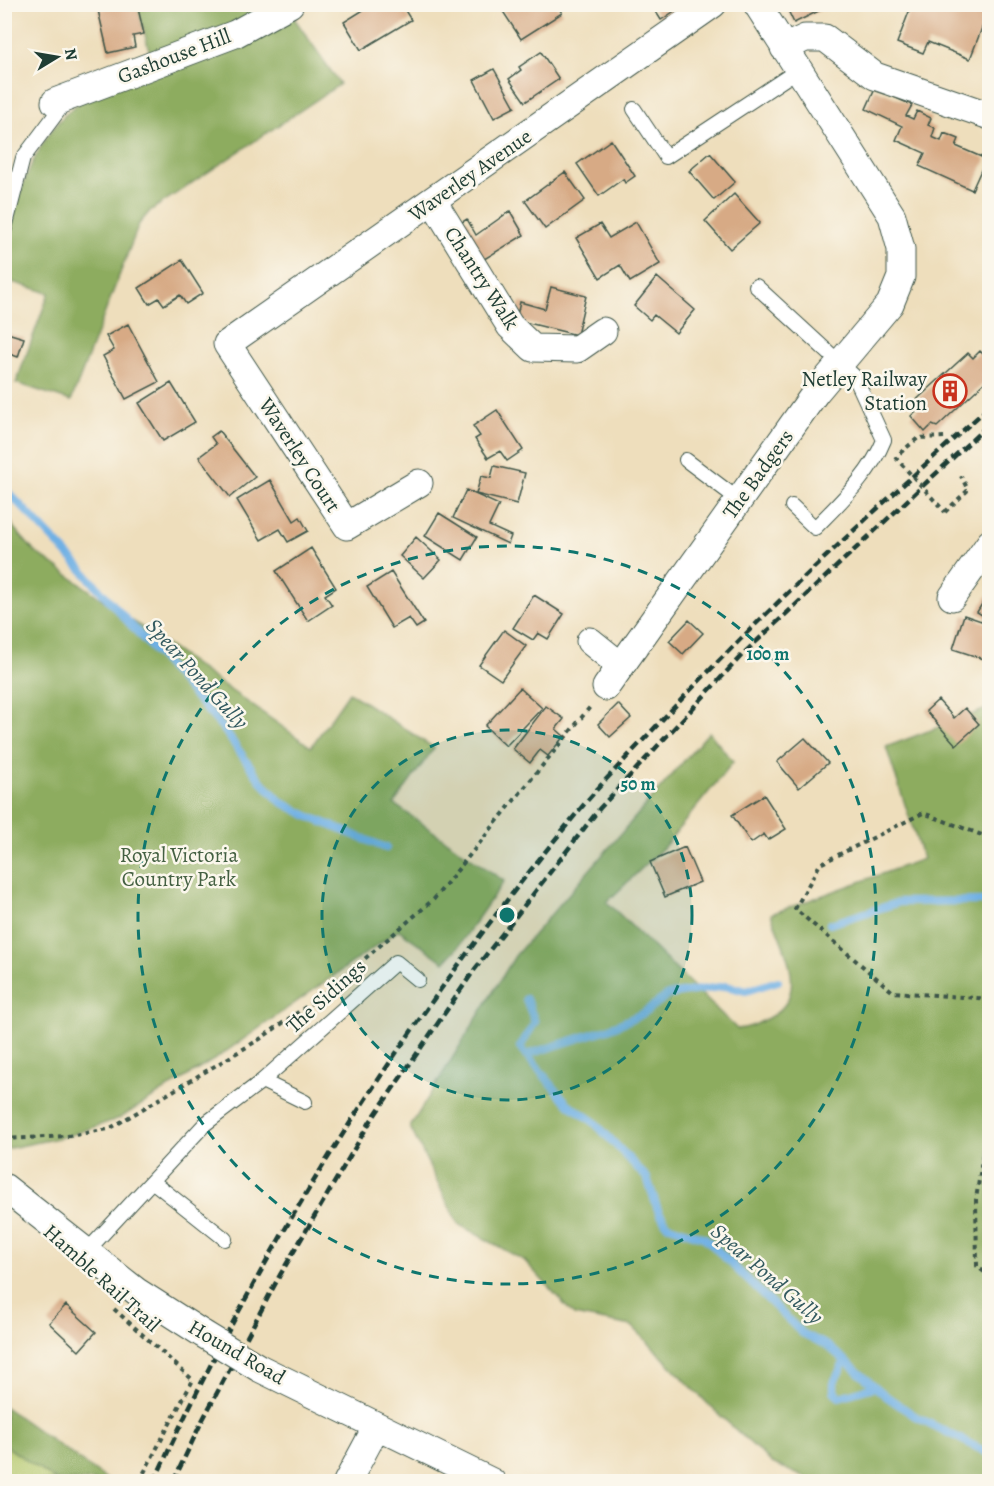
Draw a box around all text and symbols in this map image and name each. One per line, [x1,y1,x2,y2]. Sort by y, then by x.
street label: Gashouse Hill [113,22,235,90]
north arrow [27,27,87,87]
text: N [59,47,83,62]
street label: Waverley Avenue [402,122,537,228]
street label: Chantry Walk [438,221,526,335]
place label: Netley Railway Station [801,365,928,417]
building icon: Netley Railway Station [932,373,968,409]
street label: Waverley Court [252,391,348,518]
street label: The Badgers [716,424,800,524]
water label: Spear Pond Gully [139,612,255,736]
text: 100 m [747,642,789,666]
text: 50 m [621,772,655,796]
park label: Royal Victoria Country Park [120,841,238,893]
centre of rings [497,905,517,925]
street label: The Sidings [280,953,372,1039]
water label: Spear Pond Gully [704,1217,830,1332]
street label: Hamble Rail Trail [37,1218,167,1338]
street label: Hound Road [183,1313,291,1391]

